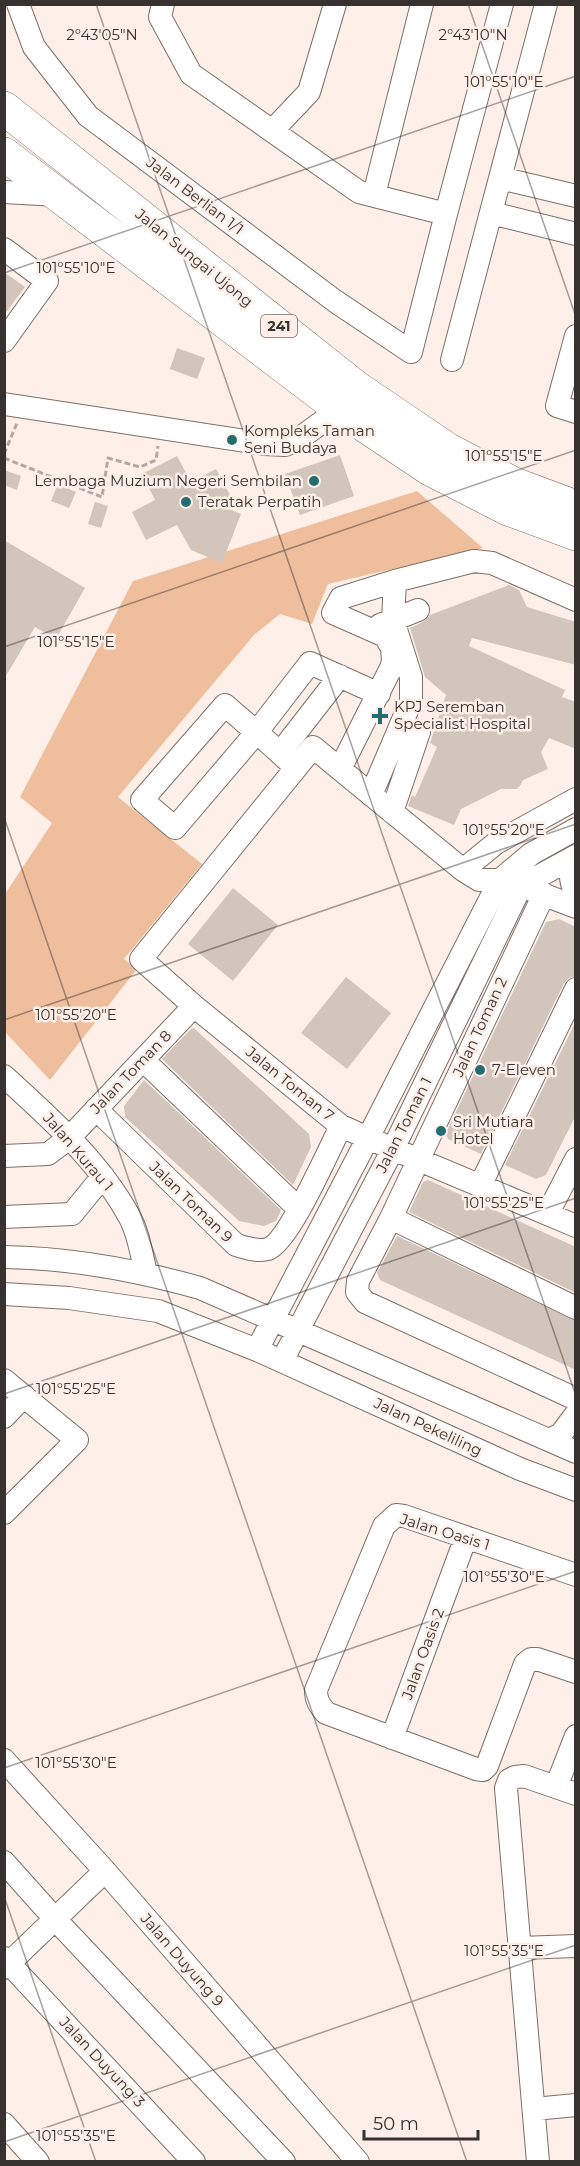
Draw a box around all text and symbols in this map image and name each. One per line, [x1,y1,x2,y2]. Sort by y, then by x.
text: 2°43'05"N [66,25,138,44]
text: 2°43'10"N [438,25,508,44]
text: 101°55'10"E [465,72,543,91]
street label: Jalan Berlian 1/1 [142,152,248,238]
street label: Jalan Sungai Ujong [131,204,257,311]
text: 101°55'10"E [37,258,115,277]
road number: 241 [261,315,297,337]
place label: Kompleks Taman Seni Budaya [244,421,375,457]
marker: Kompleks Taman Seni Budaya [225,433,239,447]
text: 101°55'15"E [465,446,543,465]
place label: Lembaga Muzium Negeri Sembilan [34,471,302,490]
marker: Lembaga Muzium Negeri Sembilan [307,474,321,488]
place label: Teratak Perpatih [198,492,321,511]
marker: Teratak Perpatih [179,495,193,509]
text: 101°55'15"E [37,632,115,651]
place label: KPJ Seremban Specialist Hospital [394,697,531,733]
marker: KPJ Seremban Specialist Hospital [371,707,389,725]
text: 101°55'20"E [463,820,545,839]
street label: Jalan Toman 2 [448,974,511,1081]
text: 101°55'20"E [35,1005,117,1024]
street label: Jalan Toman 8 [85,1026,175,1118]
street label: Jalan Toman 7 [242,1042,338,1125]
place label: 7-Eleven [492,1060,556,1079]
marker: 7-Eleven [473,1063,487,1077]
street label: Jalan Toman 1 [371,1074,436,1177]
street label: Jalan Kurau 1 [39,1108,118,1195]
place label: Sri Mutiara Hotel [453,1112,534,1148]
marker: Sri Mutiara Hotel [434,1124,448,1138]
street label: Jalan Toman 9 [145,1156,237,1246]
text: 101°55'25"E [464,1193,544,1212]
text: 101°55'25"E [36,1379,116,1398]
street label: Jalan Pekeliling [370,1393,485,1460]
street label: Jalan Oasis 1 [397,1509,492,1554]
text: 101°55'30"E [463,1567,545,1586]
street label: Jalan Oasis 2 [397,1606,448,1703]
text: 101°55'30"E [35,1753,117,1772]
street label: Jalan Duyung 9 [136,1908,228,2010]
text: 101°55'35"E [464,1941,544,1960]
street label: Jalan Duyung 3 [55,2012,149,2111]
scale bar [364,2103,478,2141]
text: 50 m [373,2113,419,2135]
text: 101°55'35"E [36,2126,116,2145]

